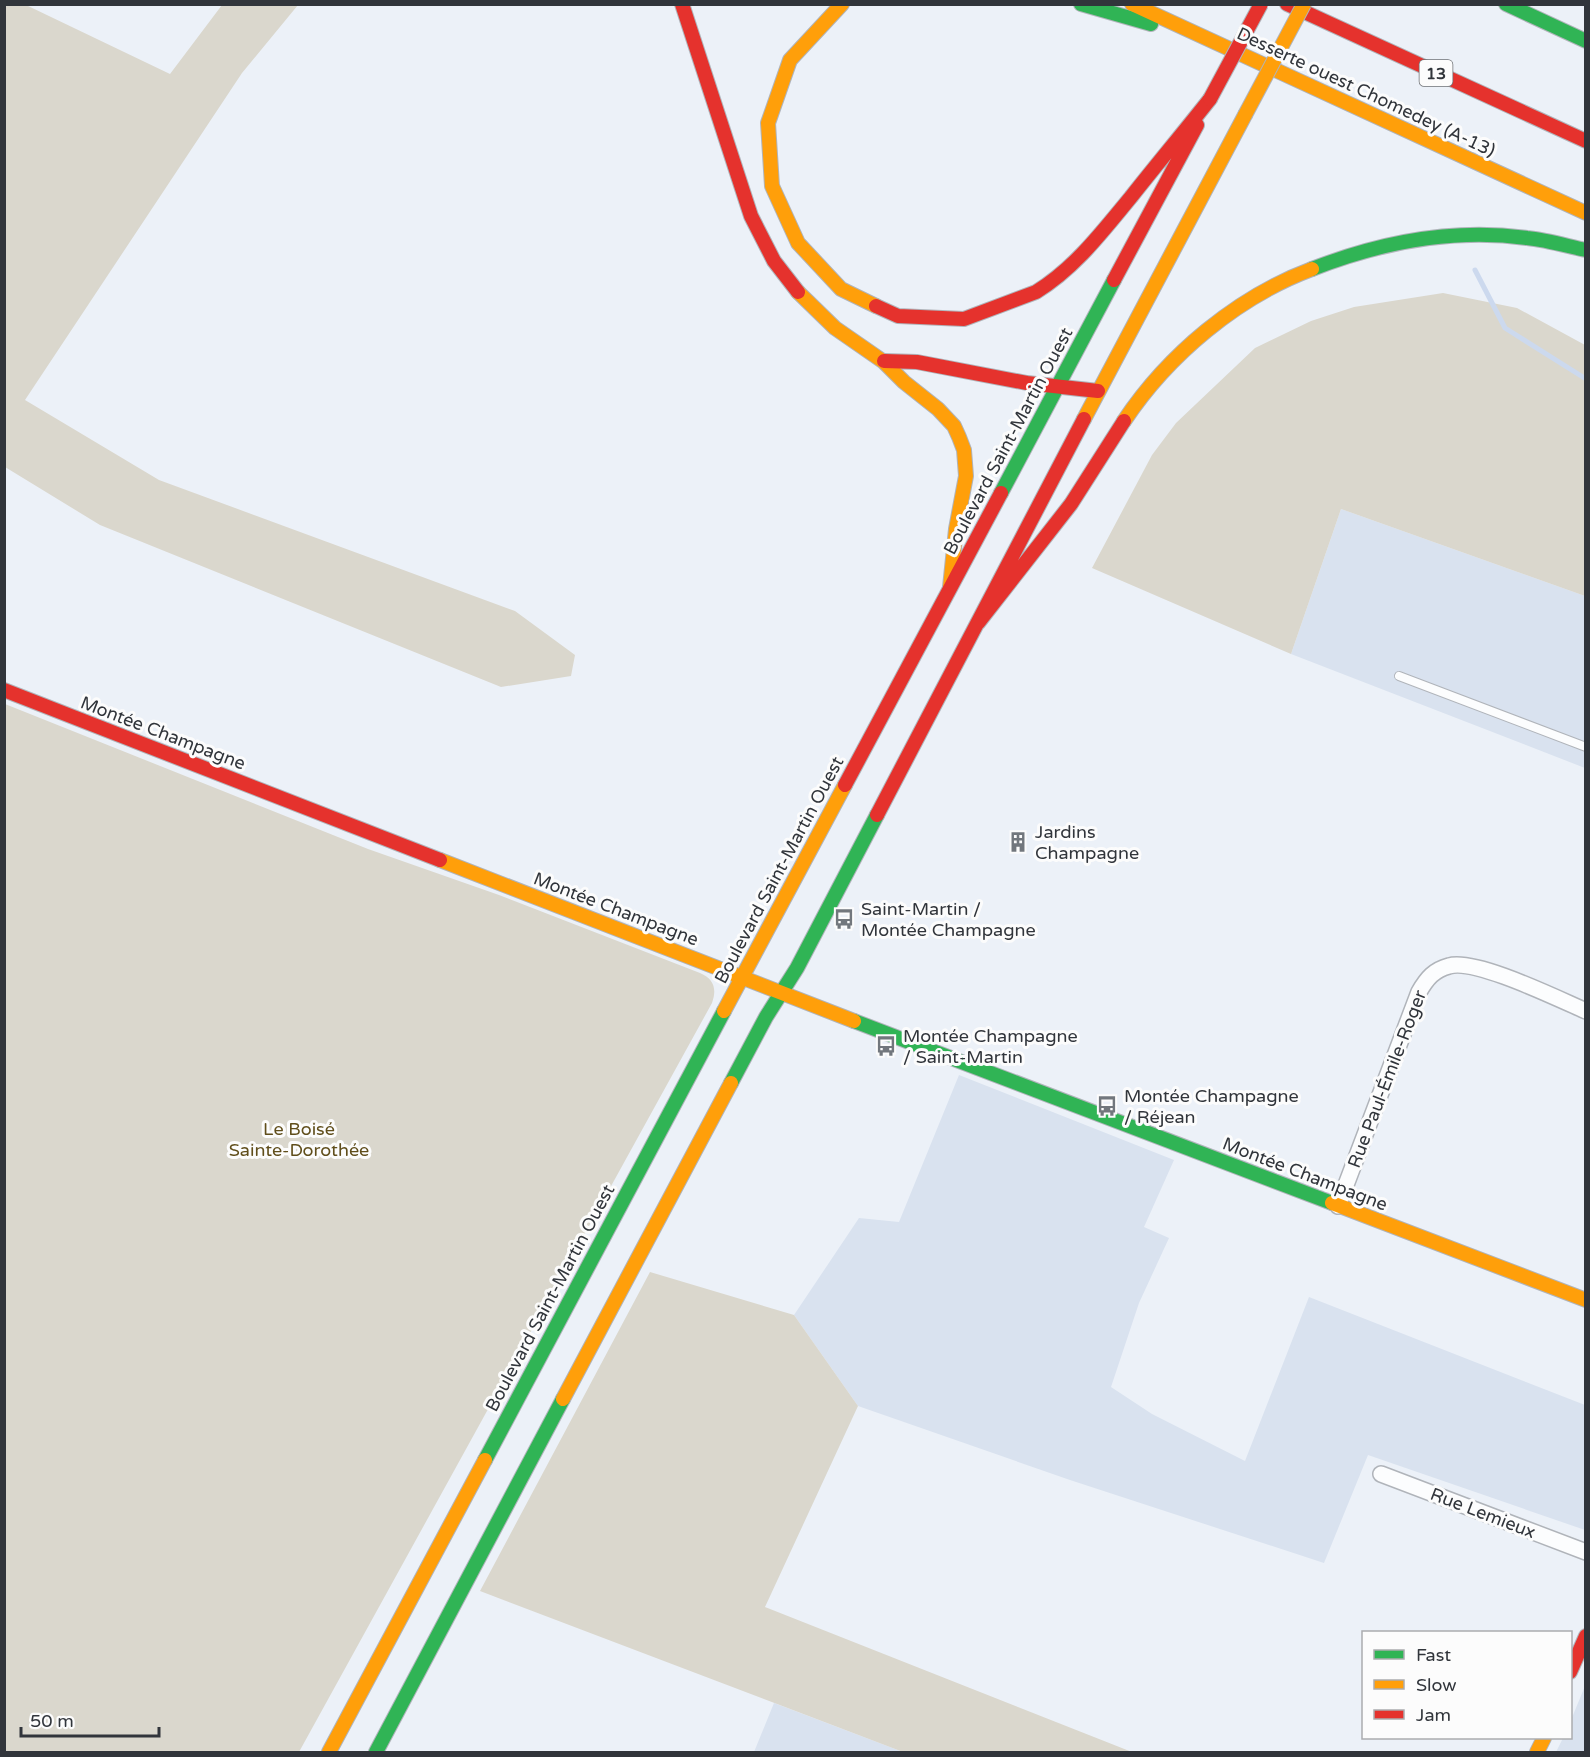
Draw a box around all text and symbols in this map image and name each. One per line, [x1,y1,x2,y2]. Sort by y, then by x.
street label: Desserte ouest Chomedey (A-13) [1233,22,1499,162]
road number: 13 [1420,60,1452,86]
street label: Boulevard Saint-Martin Ouest [939,324,1077,558]
street label: Montée Champagne [77,691,249,775]
street label: Boulevard Saint-Martin Ouest [710,753,848,987]
place label: Jardins Champagne [1035,821,1139,864]
building icon: Jardins Champagne [1006,830,1030,854]
street label: Montée Champagne [530,867,702,951]
place label: Saint-Martin / Montée Champagne [861,898,1036,941]
bus stop icon: Saint-Martin / Montée Champagne [832,907,856,931]
street label: Rue Paul-Émile-Roger [1343,987,1431,1171]
place label: Montée Champagne / Saint-Martin [903,1025,1078,1068]
bus stop icon: Montée Champagne / Saint-Martin [874,1034,898,1058]
place label: Montée Champagne / Réjean [1124,1085,1299,1128]
bus stop icon: Montée Champagne / Réjean [1095,1094,1119,1118]
park label: Le Boisé Sainte-Dorothée [229,1118,369,1161]
street label: Montée Champagne [1219,1132,1391,1216]
street label: Boulevard Saint-Martin Ouest [481,1181,619,1415]
street label: Rue Lemieux [1427,1483,1539,1543]
legend [1362,1631,1572,1739]
text: Fast [1416,1644,1451,1666]
text: Slow [1416,1674,1457,1696]
scale bar [21,1700,159,1738]
text: Jam [1416,1704,1451,1726]
text: 50 m [30,1710,74,1732]

